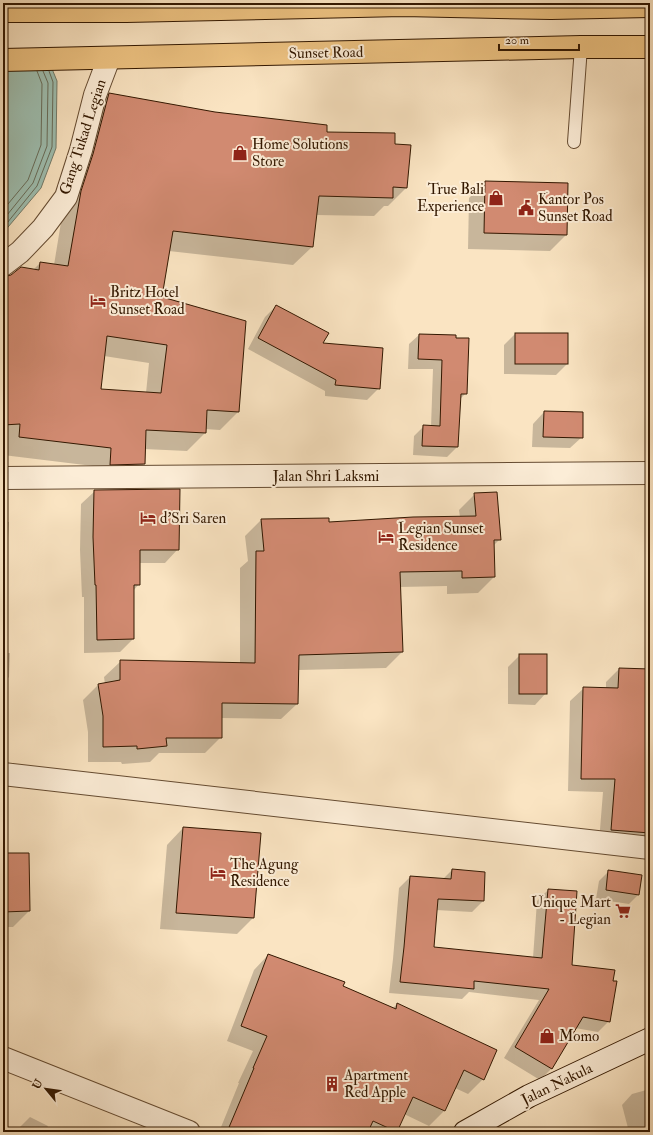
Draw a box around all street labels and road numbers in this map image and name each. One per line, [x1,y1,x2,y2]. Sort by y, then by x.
street label: Sunset Road [289,43,364,63]
street label: Gang Tukad Legian [55,76,111,197]
street label: Jalan Shri Laksmi [272,467,379,487]
street label: Jalan Nakula [517,1058,597,1111]

